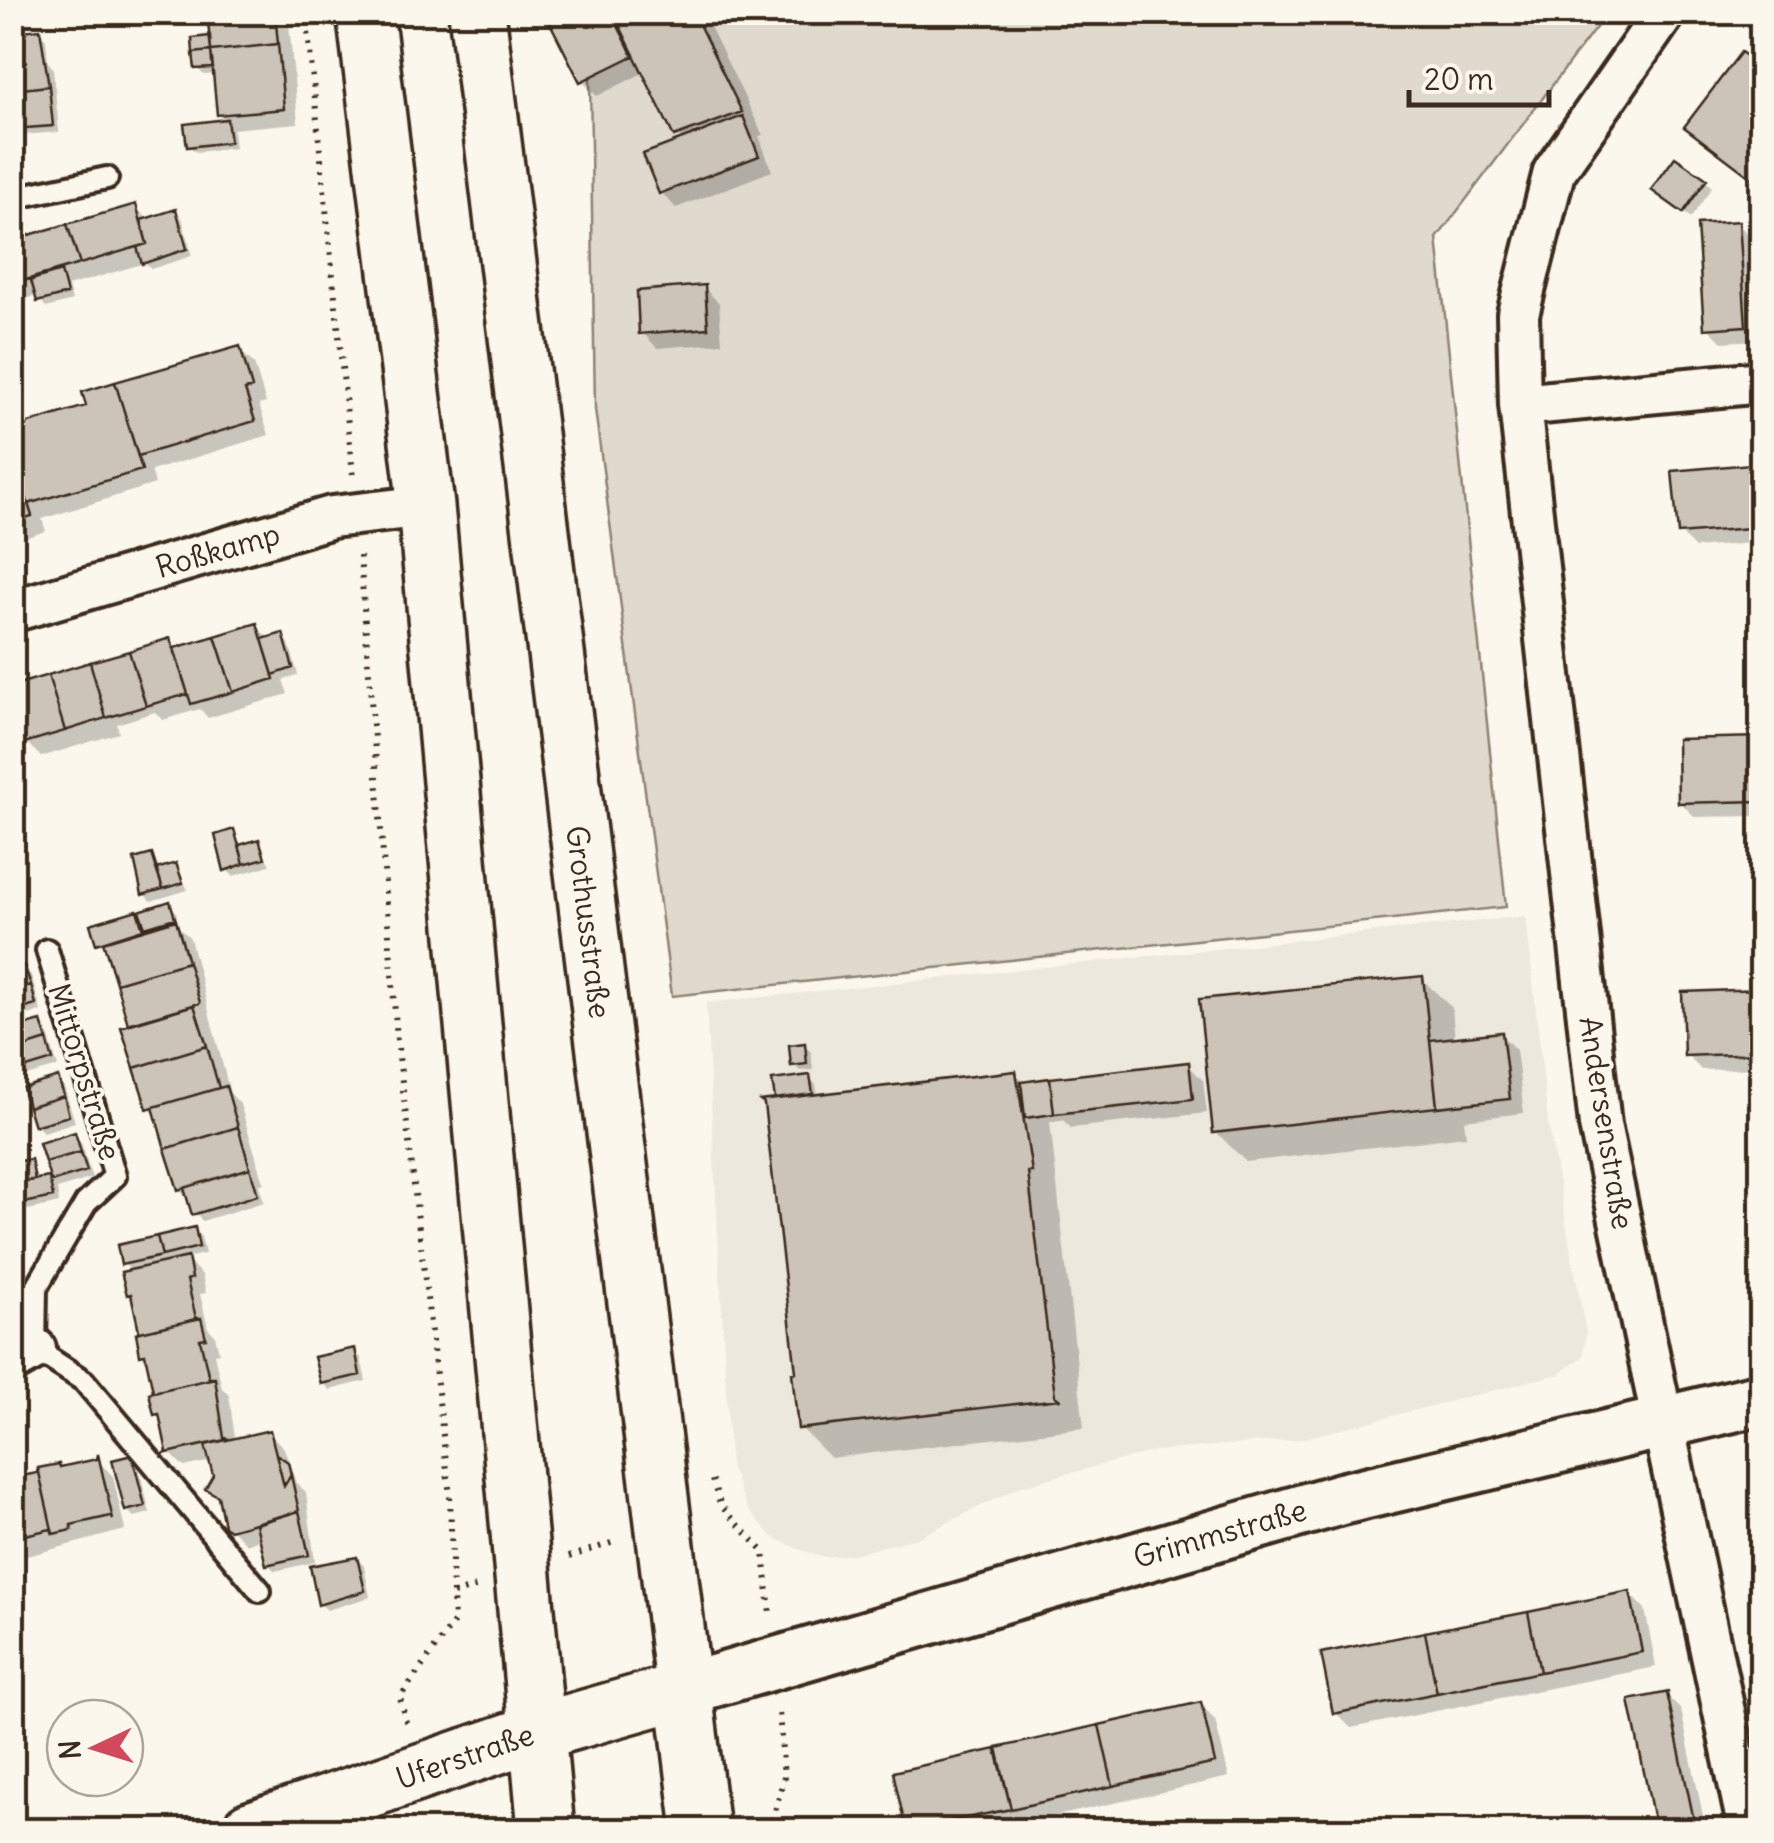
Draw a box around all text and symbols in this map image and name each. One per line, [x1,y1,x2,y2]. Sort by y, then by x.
scale bar [1409,45,1549,107]
text: 20 m [1424,60,1494,98]
street label: Roßkamp [151,514,284,586]
street label: Grothusstraße [558,823,620,1020]
street label: Mittorpstraße [40,979,130,1165]
street label: Andersenstraße [1571,1014,1643,1232]
street label: Grimmstraße [1129,1490,1311,1576]
north arrow [45,1698,145,1798]
street label: Uferstraße [391,1715,539,1797]
text: N [51,1739,89,1761]

